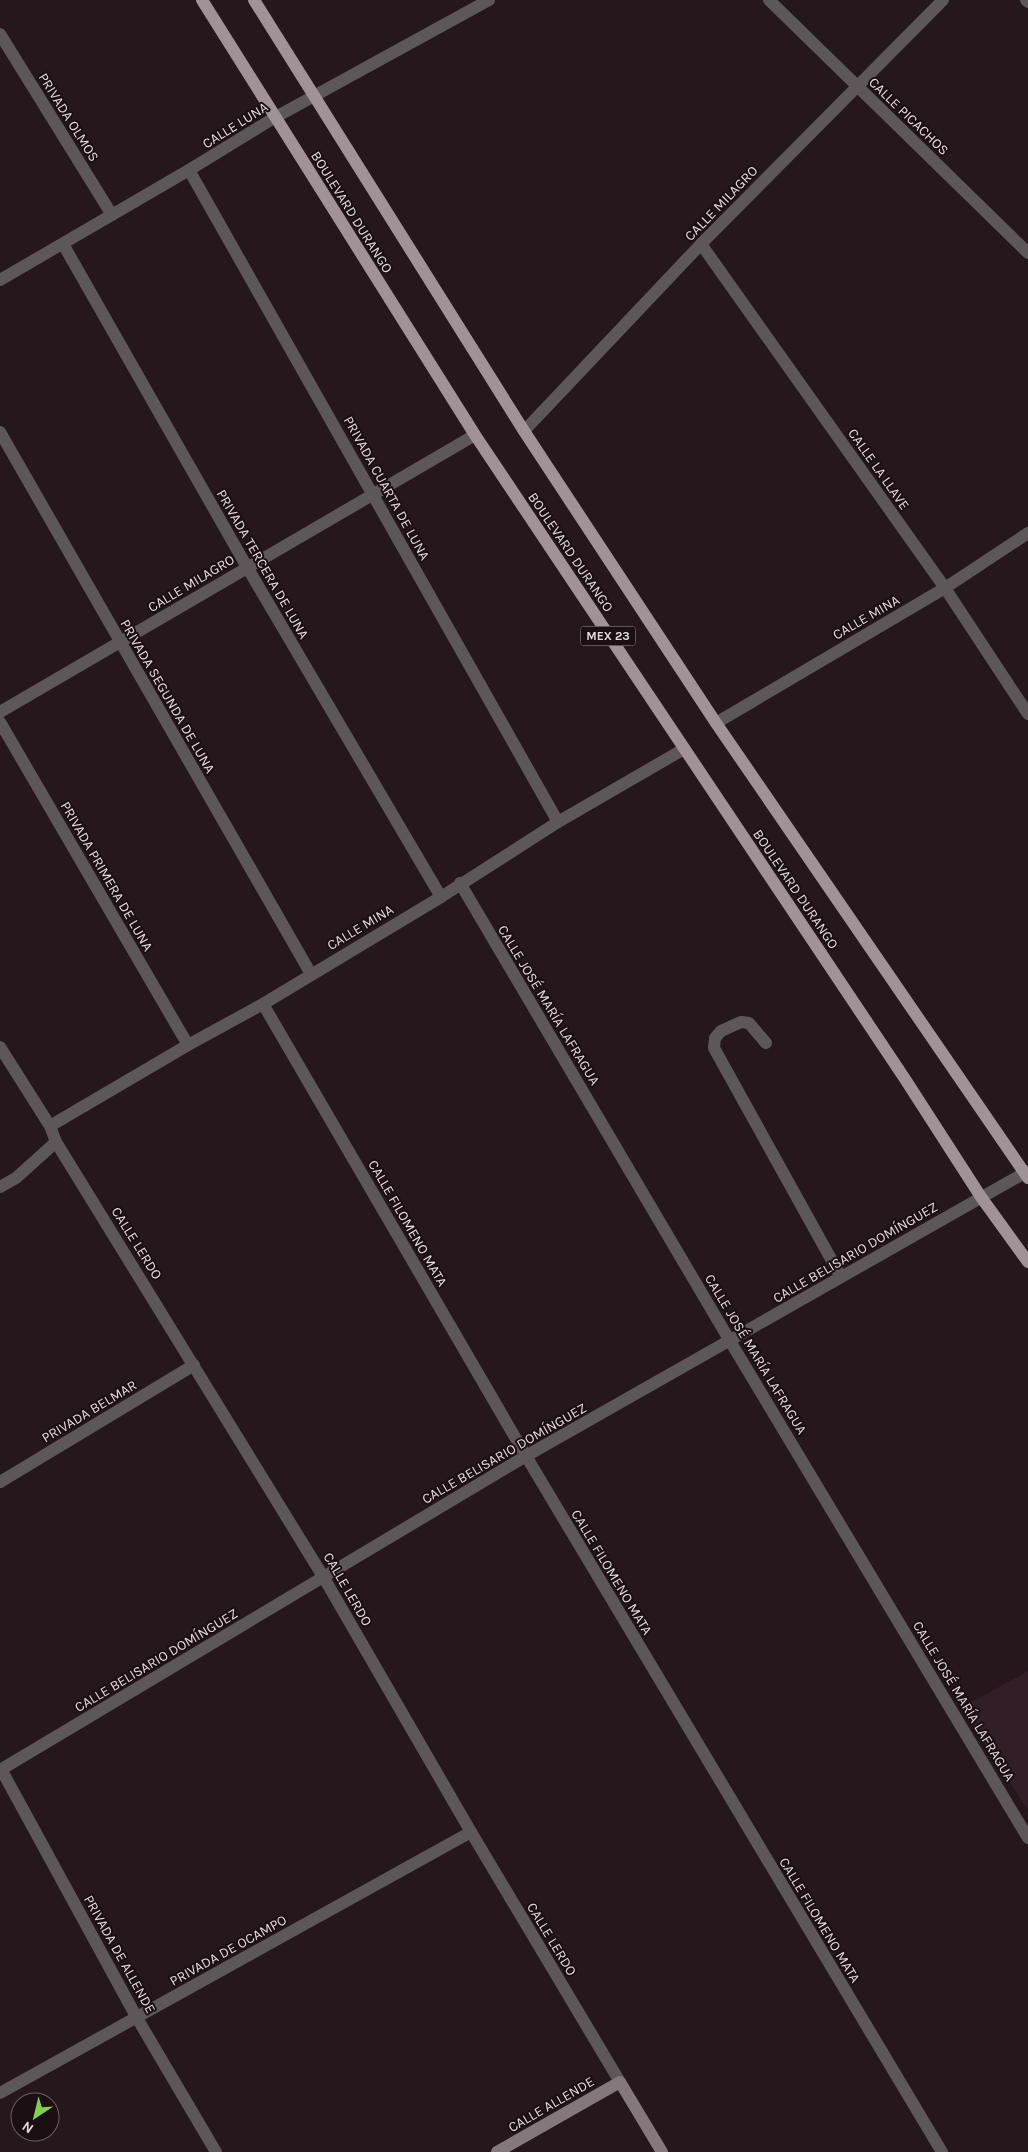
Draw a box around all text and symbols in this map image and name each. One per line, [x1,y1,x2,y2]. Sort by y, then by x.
street label: PRIVADA OLMOS [35,70,103,165]
street label: CALLE PICACHOS [865,74,952,159]
street label: CALLE LUNA [199,99,271,152]
street label: BOULEVARD DURANGO [307,148,396,276]
street label: CALLE MILAGRO [681,162,761,244]
street label: PRIVADA CUARTA DE LUNA [340,413,433,563]
street label: CALLE LA LLAVE [844,425,913,513]
street label: PRIVADA TERCERA DE LUNA [213,486,312,642]
street label: BOULEVARD DURANGO [524,489,617,615]
street label: CALLE MILAGRO [145,551,238,616]
street label: CALLE MINA [830,591,903,643]
street label: PRIVADA SEGUNDA DE LUNA [117,616,219,776]
road number: MEX 23 [580,626,636,646]
street label: PRIVADA PRIMERA DE LUNA [57,798,156,954]
street label: BOULEVARD DURANGO [749,826,842,952]
street label: CALLE MINA [324,901,396,954]
street label: CALLE JOSÉ MARÍA LAFRAGUA [494,922,604,1088]
street label: CALLE FILOMENO MATA [364,1157,451,1290]
street label: CALLE BELISARIO DOMÍNGUEZ [769,1197,941,1307]
street label: CALLE LERDO [108,1204,166,1283]
street label: CALLE JOSÉ MARÍA LAFRAGUA [701,1271,811,1437]
street label: PRIVADA BELMAR [39,1376,140,1447]
street label: CALLE BELISARIO DOMÍNGUEZ [418,1398,590,1508]
street label: CALLE FILOMENO MATA [567,1506,656,1638]
street label: CALLE LERDO [320,1549,375,1629]
street label: CALLE BELISARIO DOMÍNGUEZ [71,1604,241,1716]
street label: CALLE JOSÉ MARÍA LAFRAGUA [909,1618,1019,1784]
street label: CALLE FILOMENO MATA [775,1854,864,1986]
street label: PRIVADA DE ALLENDE [80,1892,159,2016]
street label: CALLE LERDO [523,1900,580,1979]
street label: PRIVADA DE OCAMPO [167,1911,290,1990]
street label: CALLE ALLENDE [505,2073,597,2136]
north arrow [10,2092,60,2142]
text: N [19,2117,37,2137]

